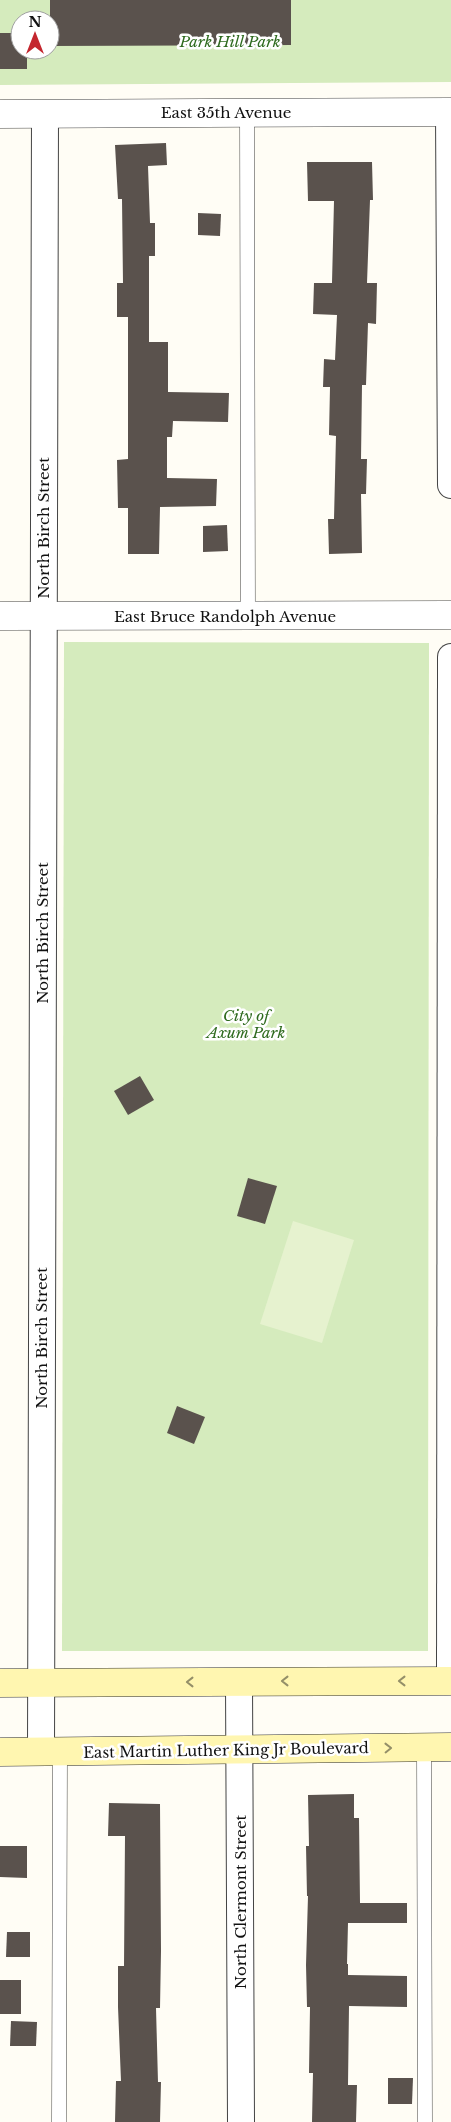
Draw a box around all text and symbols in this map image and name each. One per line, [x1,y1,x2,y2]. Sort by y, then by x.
north arrow [10,10,60,60]
text: N [28,13,42,31]
park label: Park Hill Park [179,32,280,51]
street label: East 35th Avenue [161,103,291,122]
street label: North Birch Street [34,457,53,599]
street label: East Bruce Randolph Avenue [114,607,336,626]
street label: North Birch Street [33,862,52,1004]
park label: City of Axum Park [205,1006,285,1042]
street label: North Birch Street [32,1267,51,1409]
one-way arrow [281,1676,288,1686]
one-way arrow [398,1676,406,1686]
one-way arrow [186,1677,194,1687]
street label: East Martin Luther King Jr Boulevard [83,1738,369,1762]
one-way arrow [385,1742,393,1753]
street label: North Clermont Street [231,1815,250,1989]

